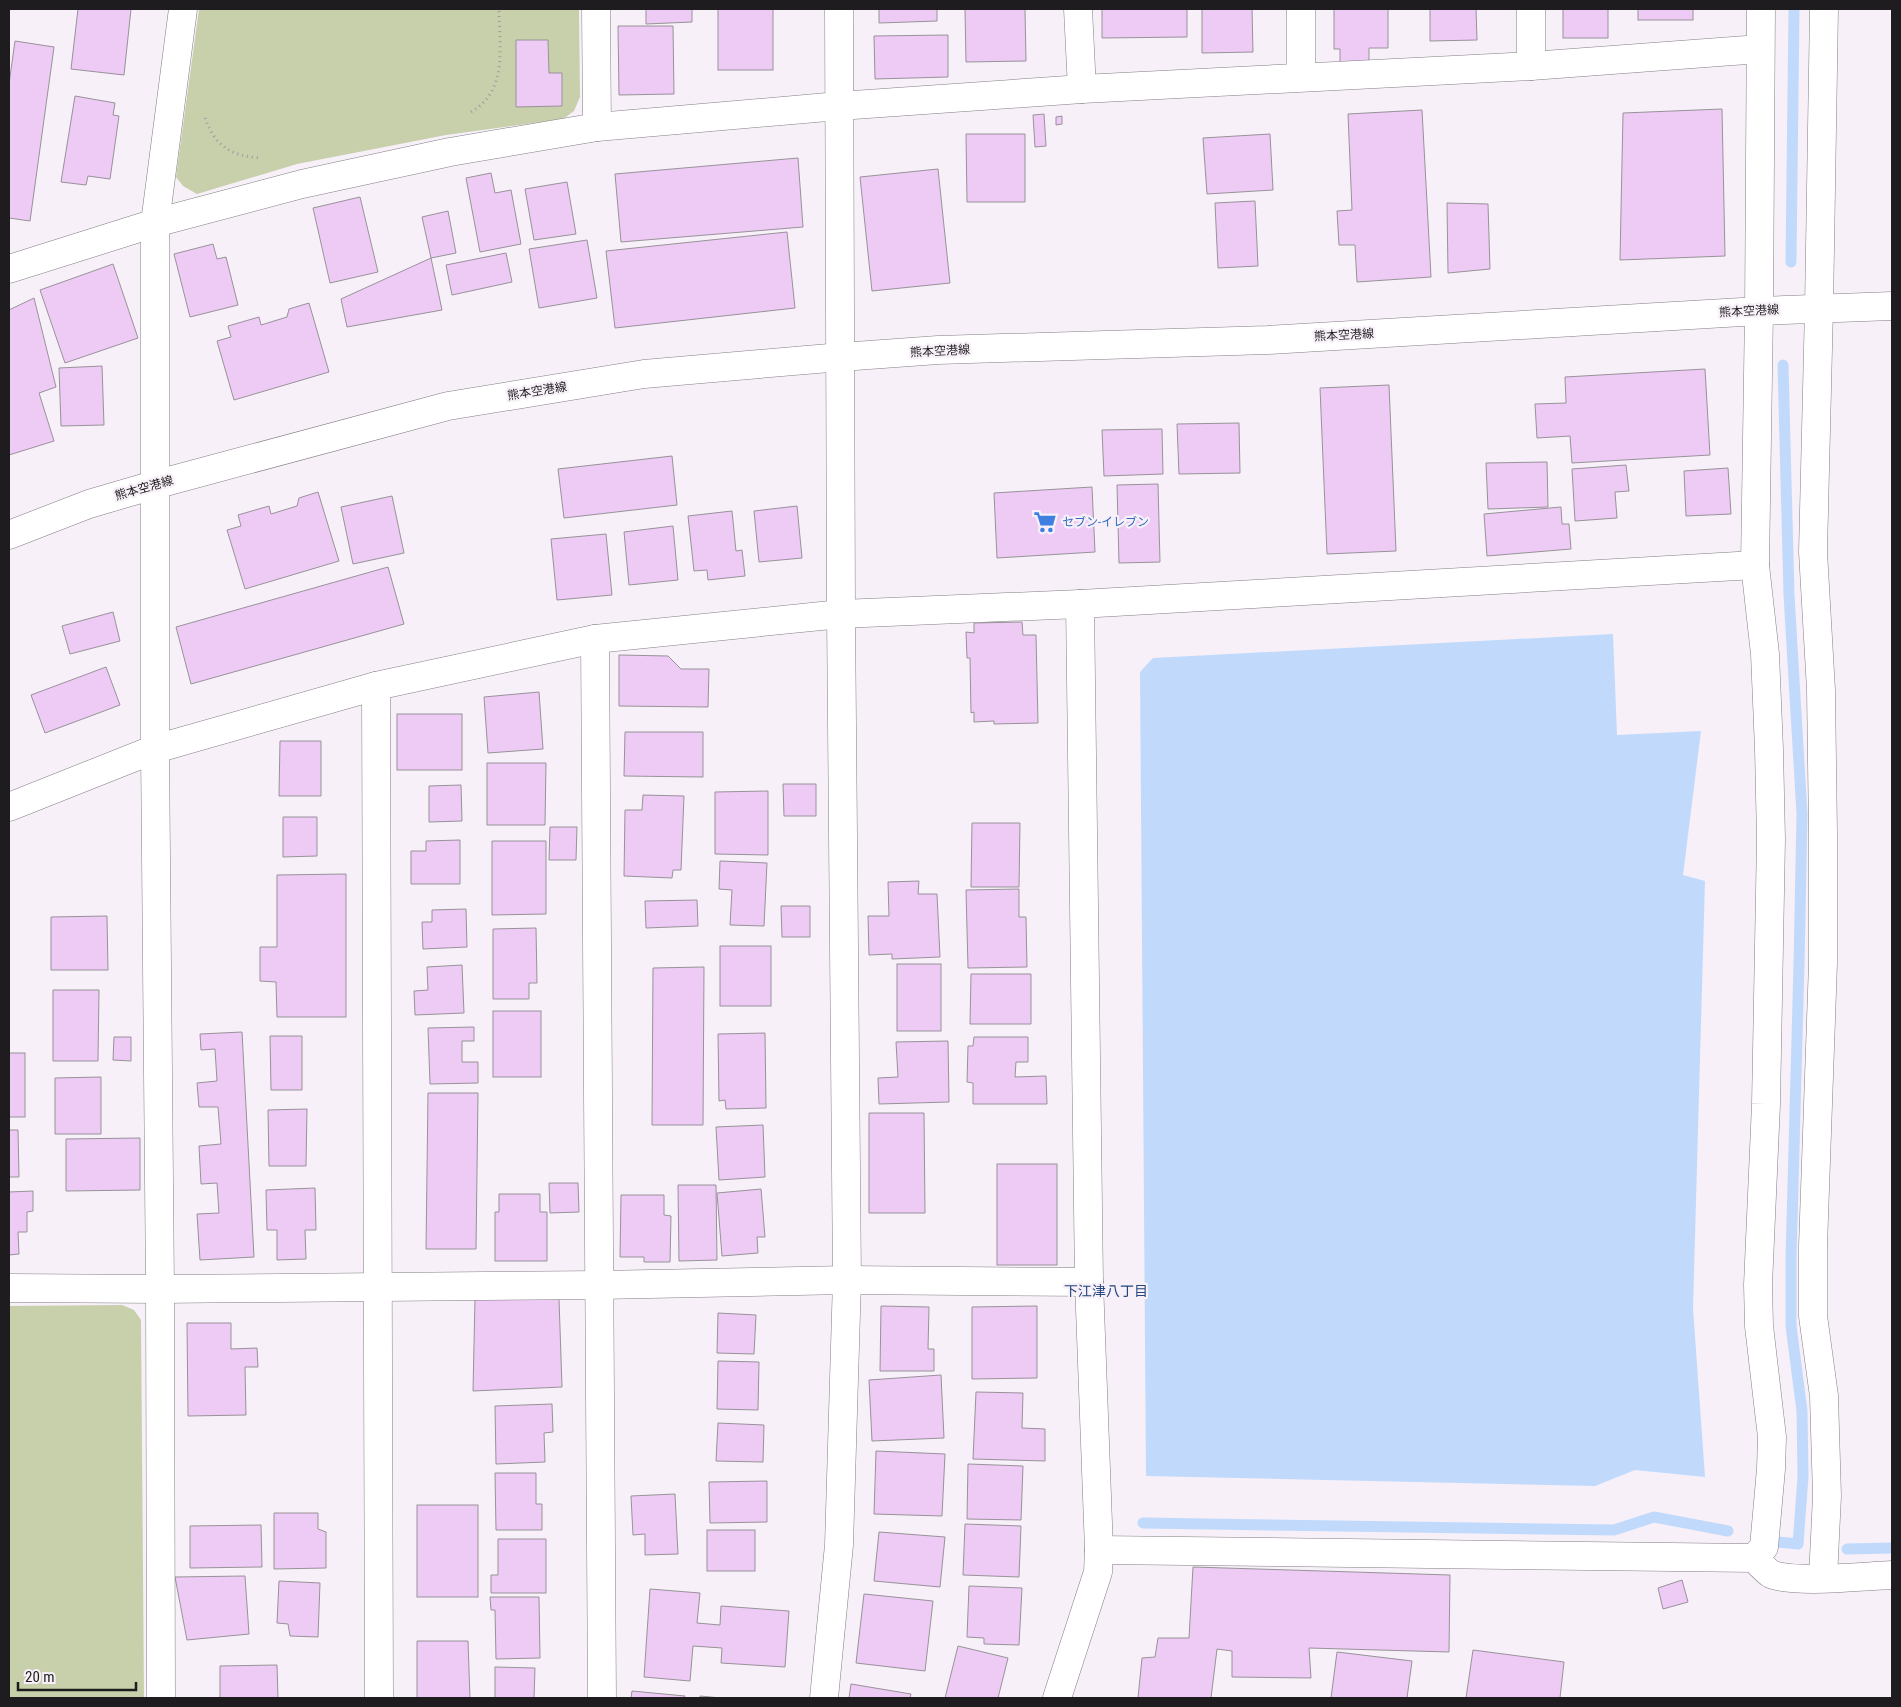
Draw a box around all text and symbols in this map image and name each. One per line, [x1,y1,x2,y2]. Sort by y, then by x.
street label: 熊本空港線 [1719,302,1779,320]
street label: 熊本空港線 [1314,326,1374,344]
street label: 熊本空港線 [910,342,970,360]
street label: 熊本空港線 [506,379,568,403]
street label: 熊本空港線 [113,473,175,503]
supermarket icon: セブン-イレブン [1032,509,1058,535]
place label: セブン-イレブン [1062,515,1149,529]
district label: 下江津八丁目 [1064,1283,1148,1299]
scale bar [18,1660,135,1692]
text: 20 m [25,1668,55,1686]

